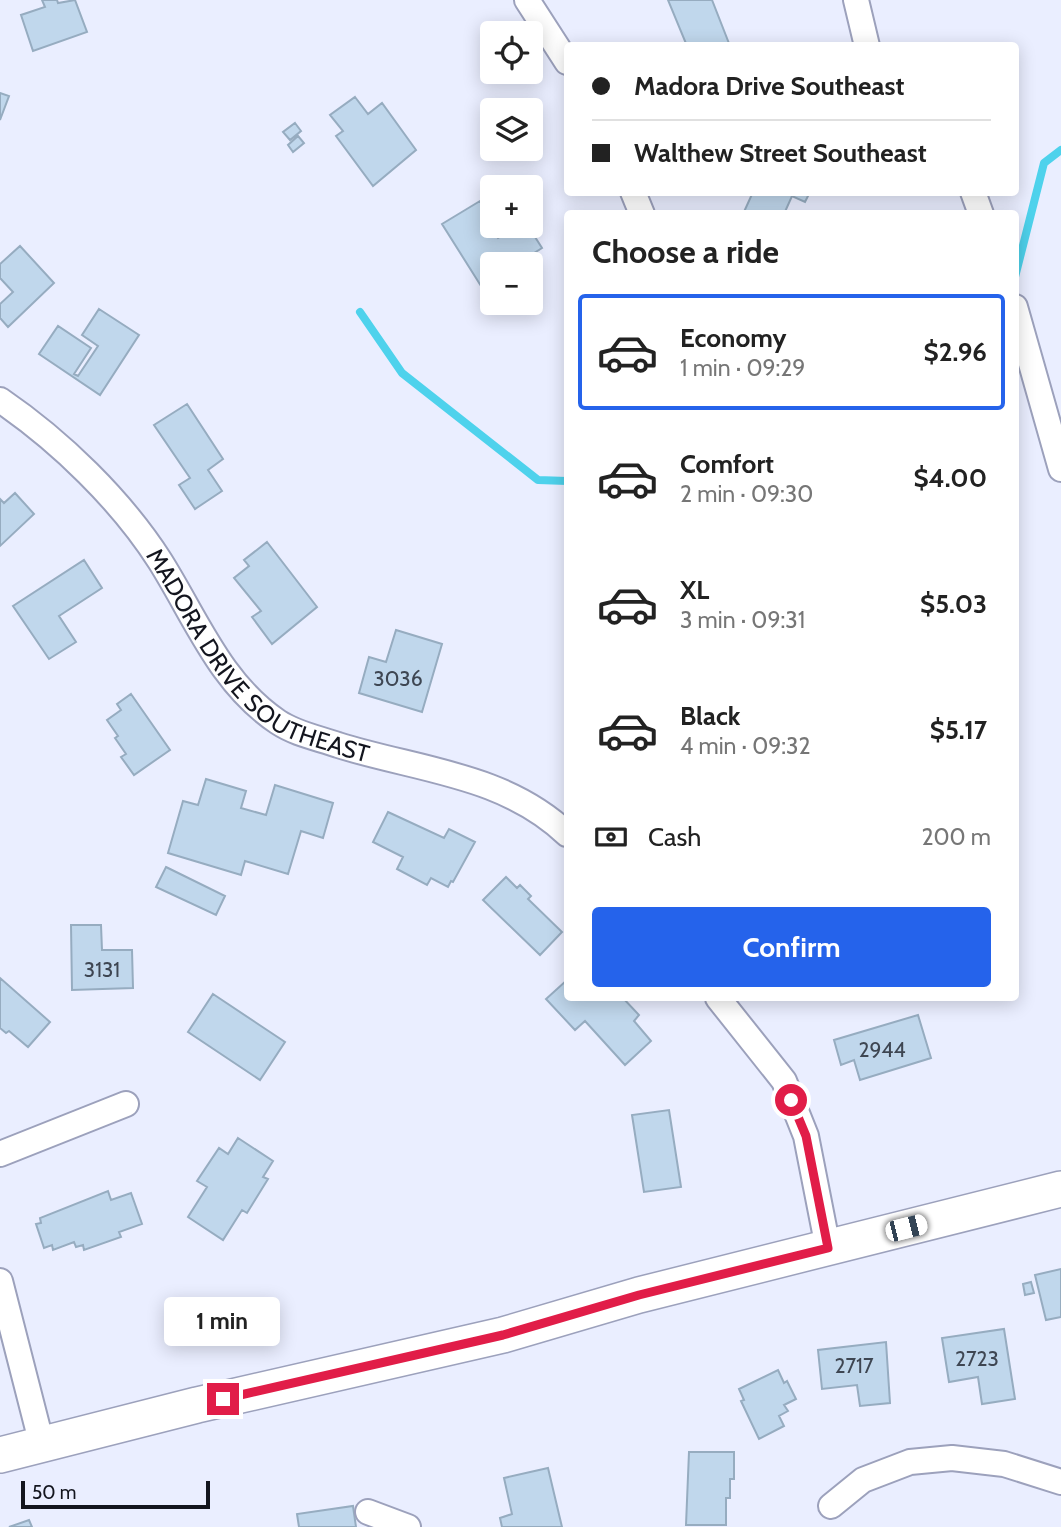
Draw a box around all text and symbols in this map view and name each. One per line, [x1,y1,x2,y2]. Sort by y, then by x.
map controls [480,21,543,315]
button: locate [480,21,543,84]
text: Madora Drive Southeast [634,70,904,102]
button: layers [480,98,543,161]
text: Walthew Street Southeast [634,137,927,169]
button: + [480,175,543,238]
text: Choose a ride [592,232,779,271]
button: − [480,252,543,315]
icon: car [596,321,659,384]
text: Economy [680,322,786,354]
text: $2.96 [924,336,987,368]
text: 1 min · 09:29 [680,354,805,382]
icon: car [596,447,659,510]
text: Comfort [680,448,774,480]
text: $4.00 [914,462,987,494]
text: 2 min · 09:30 [680,480,813,508]
street label: MADORA DRIVE SOUTHEAST [141,542,373,768]
icon: car [596,573,659,636]
text: XL [680,574,709,606]
text: $5.03 [920,588,987,620]
text: 3 min · 09:31 [680,606,805,634]
house number: 3036 [373,666,423,691]
icon: car [596,699,659,762]
text: Black [680,700,740,732]
text: $5.17 [930,714,987,746]
text: 4 min · 09:32 [680,732,811,760]
icon: cash [592,818,630,856]
text: Cash [648,821,701,853]
text: 200 m [921,823,991,851]
button: Confirm [592,907,991,987]
house number: 3131 [84,957,120,982]
house number: 2944 [858,1037,906,1062]
route start [775,1084,807,1116]
car [884,1213,929,1243]
callout: 1 min [165,1298,281,1346]
text: 1 min [196,1307,248,1335]
house number: 2723 [955,1346,999,1371]
house number: 2717 [835,1353,874,1378]
route end [207,1383,239,1415]
scale bar [21,1478,210,1510]
text: 50 m [32,1481,76,1504]

